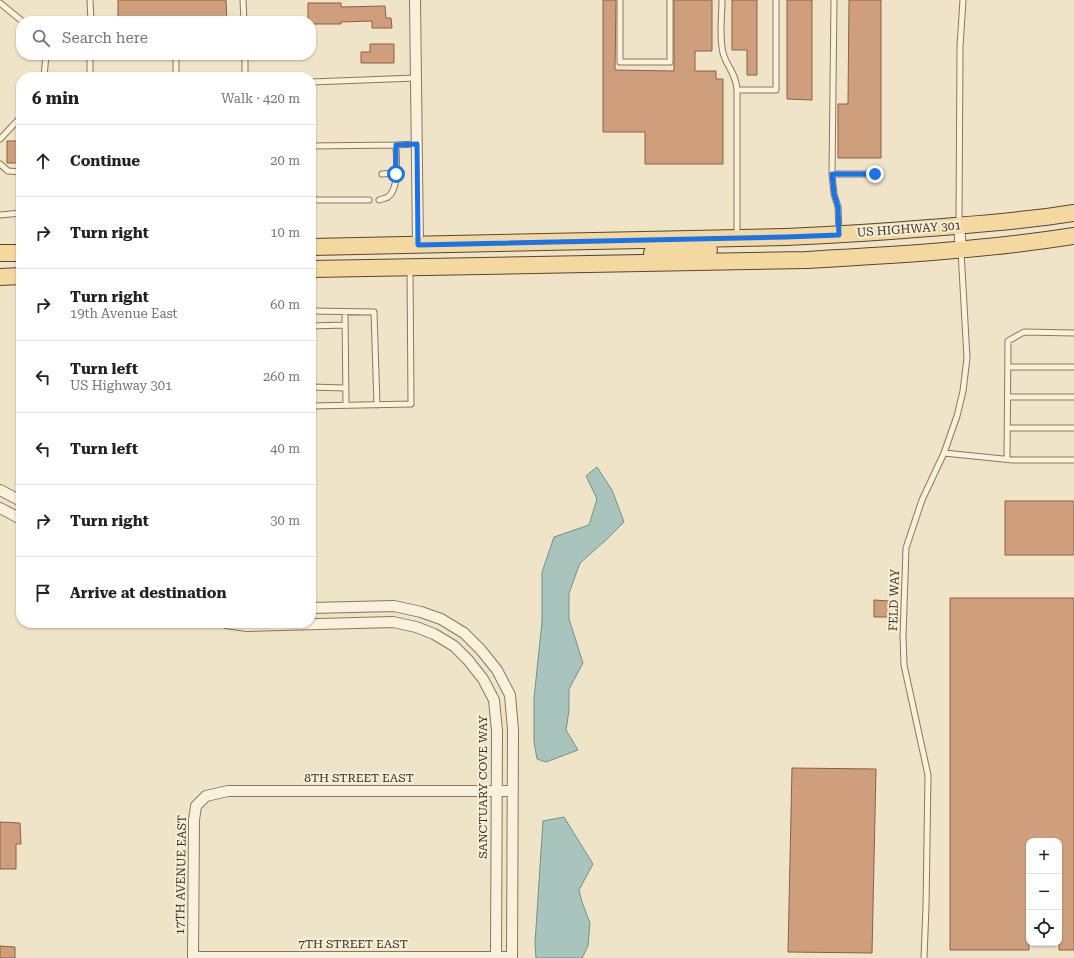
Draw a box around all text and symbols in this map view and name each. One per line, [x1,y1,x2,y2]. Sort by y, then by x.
search box [16,16,316,60]
icon: search [30,27,52,49]
text: Search here [62,29,148,47]
text: 6 min [32,88,79,108]
text: Walk · 420 m [221,91,300,106]
icon: ahead [32,150,54,172]
text: Continue [70,152,140,170]
text: 20 m [270,153,300,168]
route start [387,165,405,183]
route end [866,165,884,183]
street label: US HIGHWAY 301 [856,218,962,240]
icon: right [32,222,54,244]
text: Turn right [70,224,149,242]
text: 10 m [270,225,300,240]
text: Turn right [70,288,149,306]
icon: right [32,294,54,316]
text: 60 m [270,297,300,312]
text: 19th Avenue East [70,306,177,321]
text: Turn left [70,360,138,378]
icon: left [32,366,54,388]
text: 260 m [263,369,300,384]
text: US Highway 301 [70,378,172,393]
icon: left [32,438,54,460]
text: Turn left [70,440,138,458]
text: 40 m [270,441,300,456]
icon: right [32,510,54,532]
text: Turn right [70,512,149,530]
text: 30 m [270,513,300,528]
street label: FELD WAY [886,568,902,631]
icon: arrive [32,582,54,604]
text: Arrive at destination [70,584,226,602]
street label: SANCTUARY COVE WAY [476,714,490,859]
street label: 8TH STREET EAST [304,771,414,785]
street label: 17TH AVENUE EAST [173,815,189,935]
map controls [1026,838,1062,946]
button: + [1026,838,1062,874]
button: − [1026,874,1062,910]
button: locate [1026,910,1062,946]
street label: 7TH STREET EAST [298,937,408,951]

